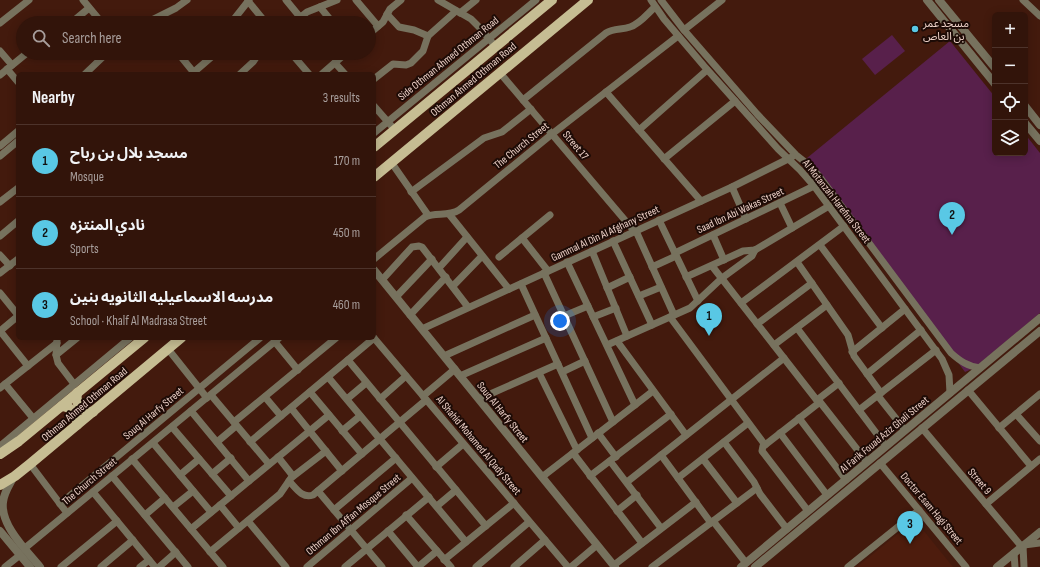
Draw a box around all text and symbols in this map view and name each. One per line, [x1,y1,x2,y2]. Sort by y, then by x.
map controls [992,12,1028,156]
button: + [992,12,1028,48]
street label: Side Othman Ahmed Othman Road [395,13,501,103]
search box [16,16,376,60]
place label: مسجد عمر بن العاص [922,17,969,43]
marker: مسجد عمر بن العاص [910,24,920,34]
icon: search [30,27,52,49]
text: Search here [62,29,122,48]
street label: Othman Ahmed Othman Road [427,39,519,119]
button: − [992,48,1028,84]
button: locate [992,84,1028,120]
text: Nearby [32,88,75,108]
text: 3 results [323,90,360,106]
street label: The Church Street [491,119,552,172]
button: layers [992,120,1028,156]
street label: Street 17 [560,128,592,163]
text: مسجد بلال بن رباح [70,144,188,163]
text: 1 [42,153,48,169]
text: 170 m [334,153,360,169]
street label: Al Motanzah Harefina Street [799,156,874,246]
text: Mosque [70,169,104,185]
street label: Saad Ibn Abi Wakas Street [695,184,786,236]
street label: Gammal Al Din Al Afghany Street [549,202,662,264]
pin: 2 [939,202,965,235]
text: نادي المنتزه [70,216,145,235]
text: 2 [42,225,48,241]
text: 450 m [333,225,360,241]
text: Sports [70,241,99,257]
text: مدرسه الاسماعيليه الثانويه بنين [70,288,273,307]
text: 3 [42,297,48,313]
text: 460 m [333,297,360,313]
pin: 1 [696,303,722,336]
your location [550,311,570,331]
text: School · Khalf Al Madrasa Street [70,313,207,329]
street label: Othman Ahmed Othman Road [39,364,130,444]
street label: Souq Al Harfy Street [474,379,531,446]
street label: Souq Al Harfy Street [121,384,187,442]
street label: Al Shahid Mohamed Al Qady Street [433,392,524,498]
street label: Al Farik Fouad Aziz Ghali Street [836,393,932,476]
street label: The Church Street [60,454,120,508]
street label: Street 9 [965,466,994,497]
street label: Doctor Esam Hagi Street [898,470,966,547]
street label: Othman Ibn Affan Mosque Street [303,471,404,558]
pin: 3 [897,511,923,544]

